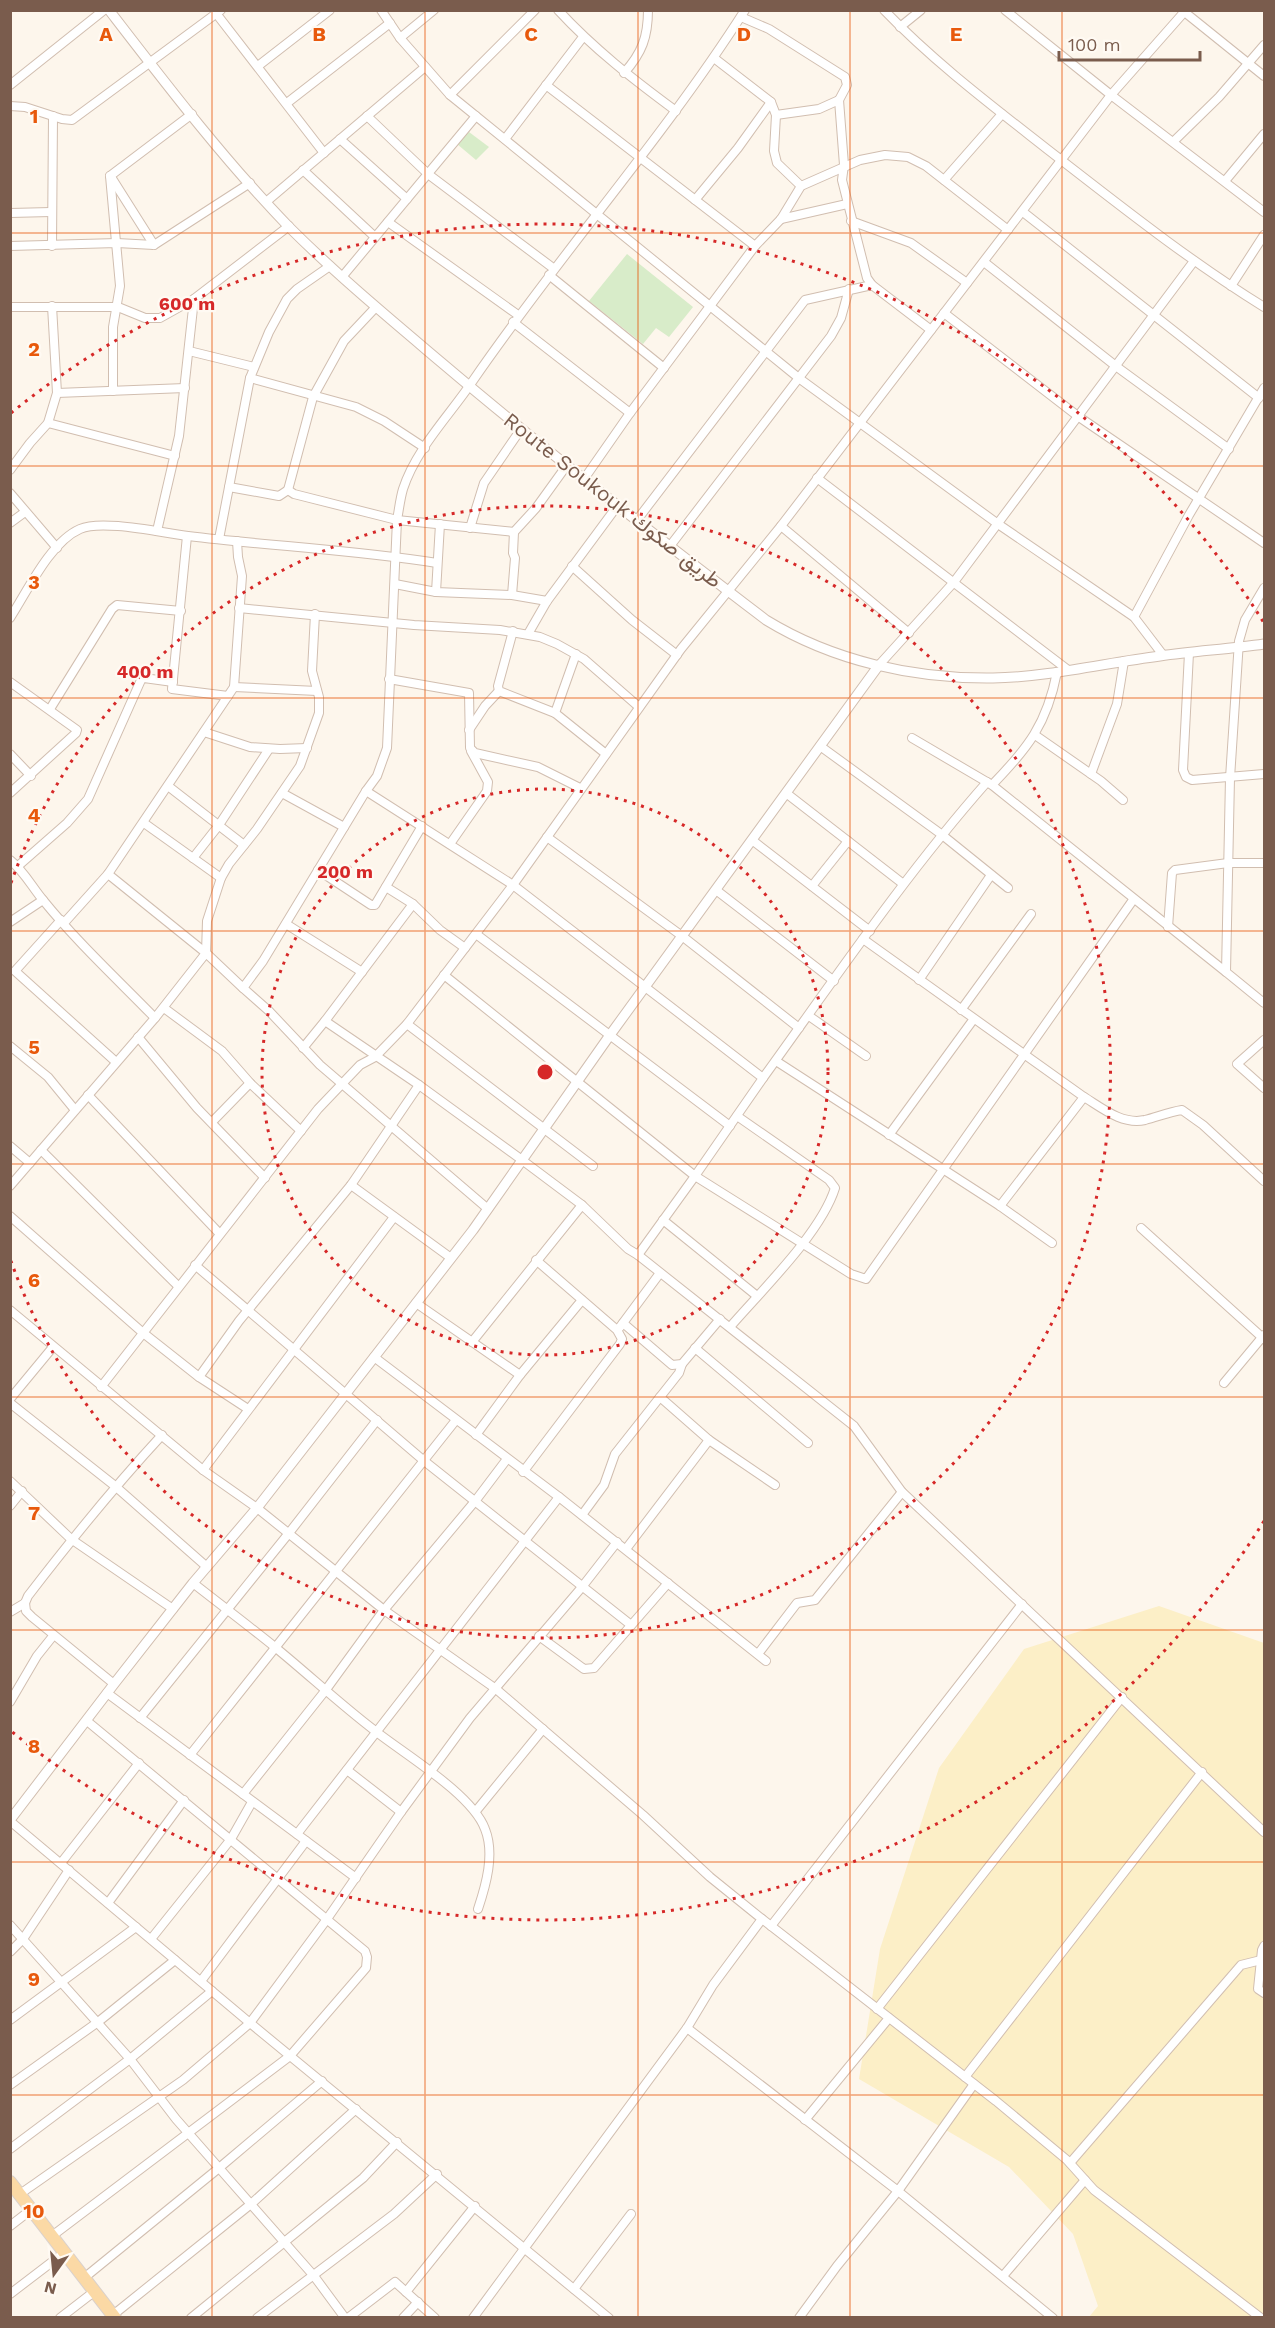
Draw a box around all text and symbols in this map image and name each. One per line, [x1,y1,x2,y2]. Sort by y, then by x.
text: A [99,22,113,46]
text: B [312,22,326,46]
text: C [524,22,538,46]
text: D [737,22,751,46]
text: E [950,22,962,46]
scale bar [1059,24,1200,62]
text: 100 m [1068,34,1121,55]
text: 1 [30,104,38,128]
text: 600 m [159,293,215,314]
text: 2 [28,337,40,361]
street label: Route Soukouk طريق صكوك [498,407,727,594]
text: 3 [28,570,40,594]
text: 400 m [117,661,173,682]
text: 4 [28,803,41,827]
text: 200 m [317,861,373,882]
text: 5 [28,1035,40,1059]
centre of rings [535,1062,555,1082]
text: 6 [28,1268,40,1292]
text: 7 [28,1501,40,1525]
text: 8 [28,1734,40,1758]
text: 9 [28,1967,40,1991]
text: 10 [23,2199,45,2223]
north arrow [24,2244,84,2304]
text: N [42,2277,58,2299]

